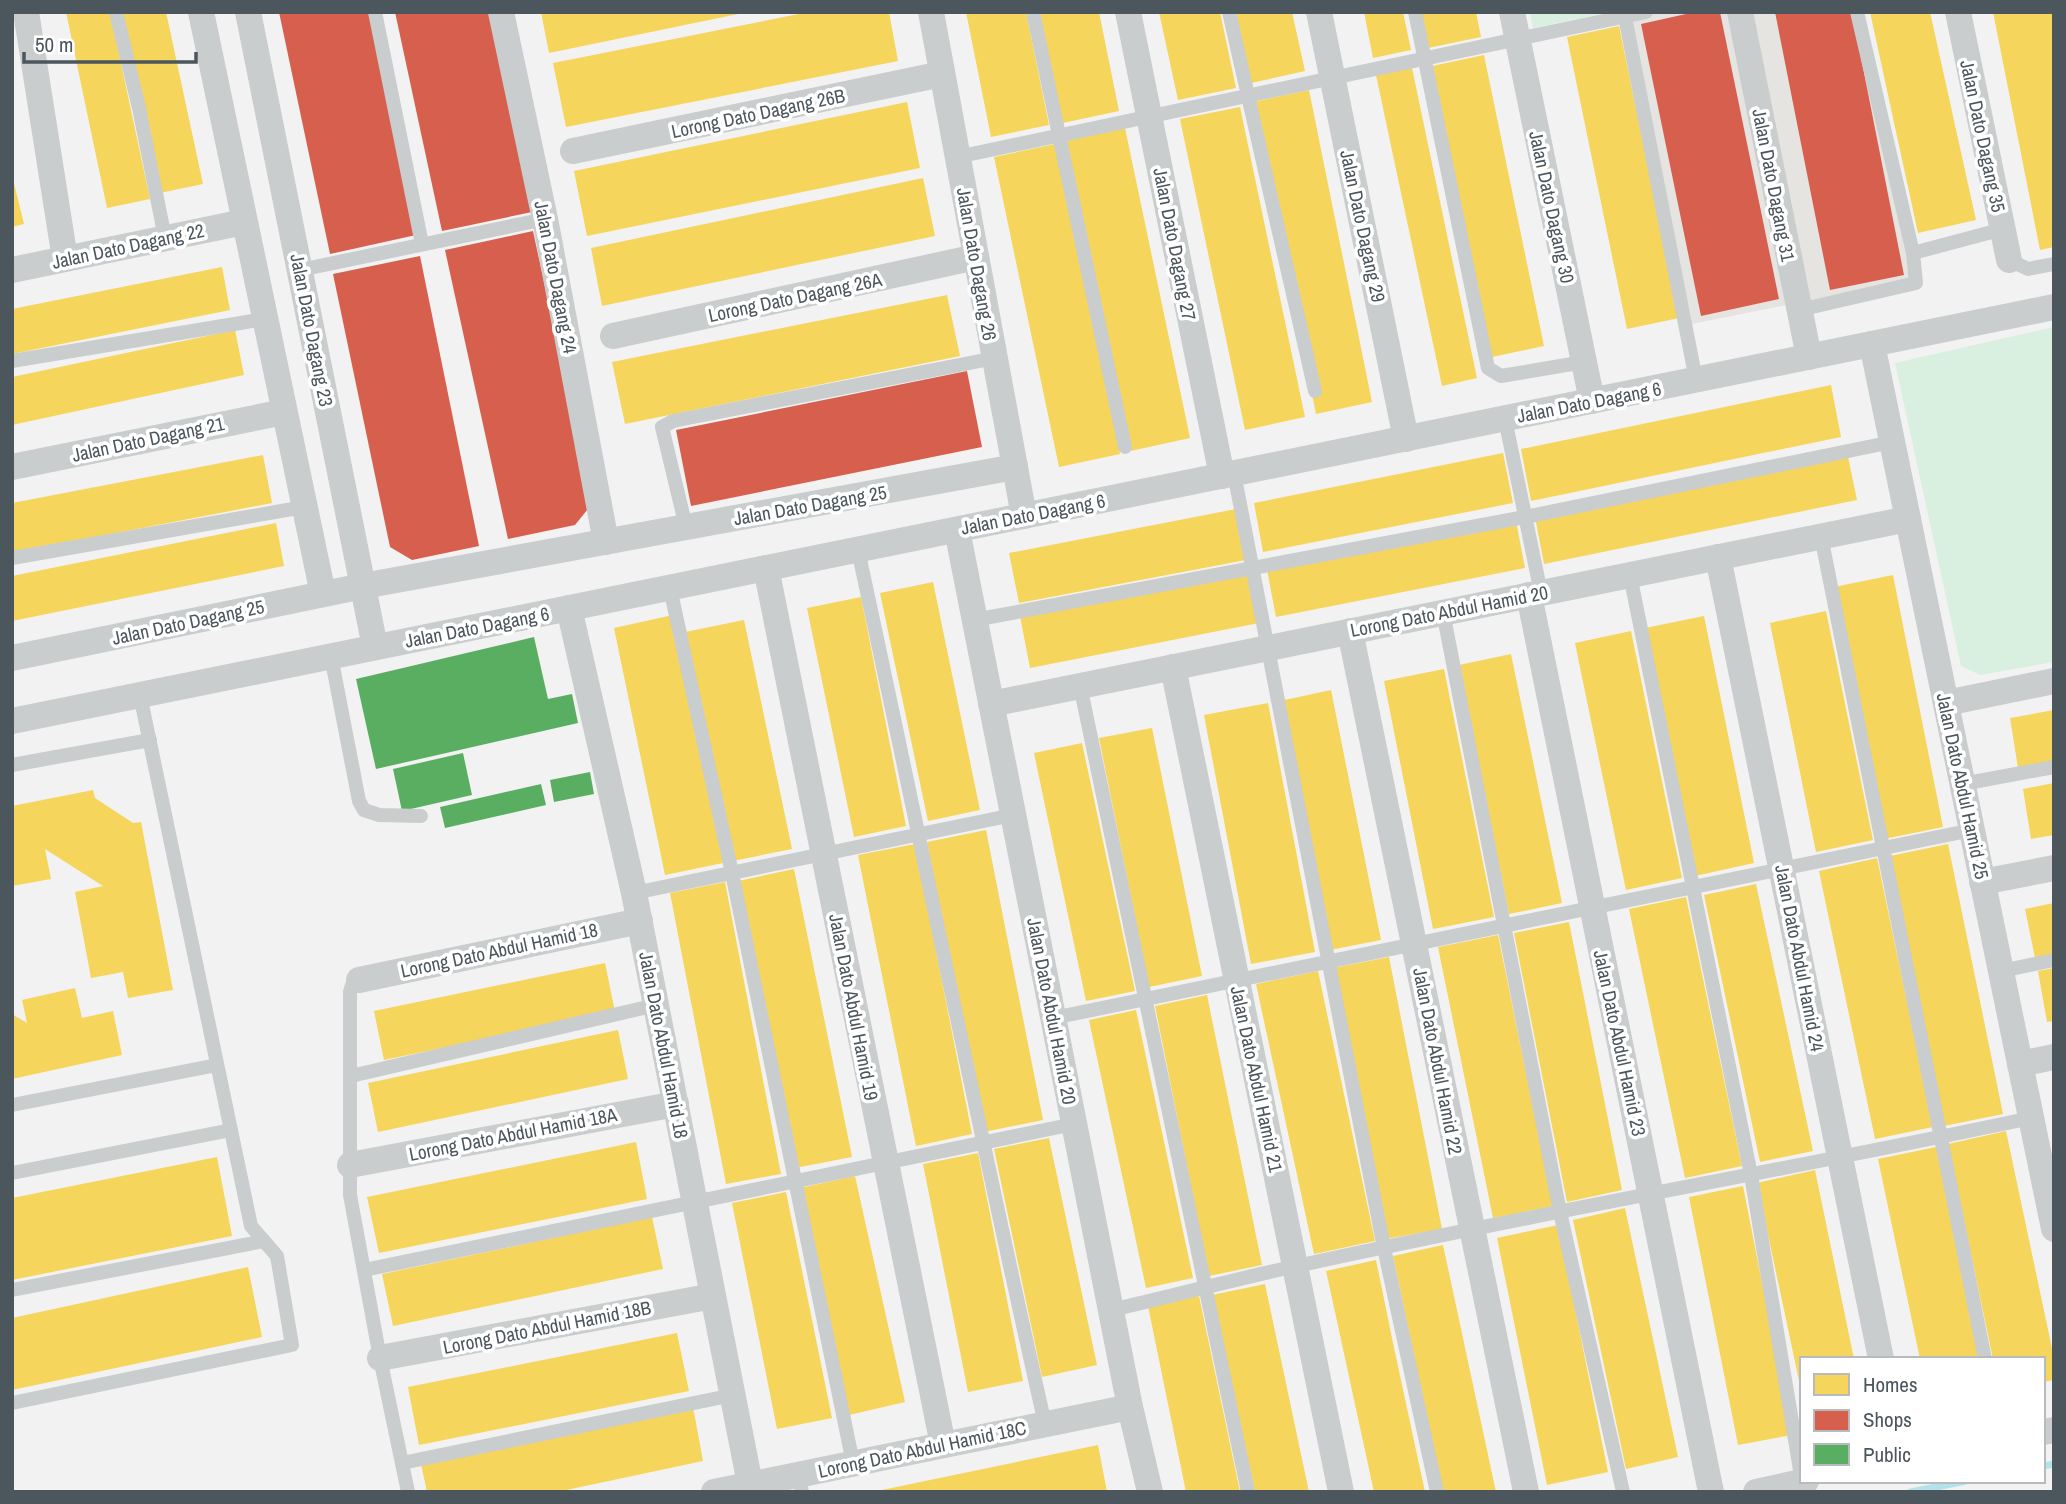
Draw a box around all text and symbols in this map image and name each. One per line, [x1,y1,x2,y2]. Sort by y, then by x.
scale bar [24,21,196,65]
text: 50 m [35,30,73,59]
street label: Jalan Dato Dagang 35 [1954,57,2012,215]
street label: Lorong Dato Dagang 26B [669,82,847,144]
street label: Jalan Dato Dagang 31 [1746,106,1802,264]
street label: Jalan Dato Dagang 30 [1523,128,1581,286]
street label: Jalan Dato Dagang 29 [1334,147,1392,305]
street label: Jalan Dato Dagang 27 [1147,165,1203,323]
street label: Jalan Dato Dagang 26 [951,185,1003,343]
street label: Jalan Dato Dagang 24 [528,198,584,356]
street label: Jalan Dato Dagang 22 [49,217,207,275]
street label: Jalan Dato Dagang 23 [284,251,340,409]
street label: Lorong Dato Dagang 26A [706,266,885,328]
street label: Jalan Dato Dagang 6 [1515,375,1663,429]
street label: Jalan Dato Dagang 21 [69,410,227,468]
street label: Jalan Dato Dagang 25 [731,479,889,531]
street label: Jalan Dato Dagang 6 [959,487,1107,541]
street label: Lorong Dato Abdul Hamid 20 [1348,579,1550,643]
street label: Jalan Dato Dagang 25 [109,593,267,651]
street label: Jalan Dato Dagang 6 [403,600,551,654]
street label: Jalan Dato Abdul Hamid 25 [1931,691,1996,882]
street label: Jalan Dato Abdul Hamid 24 [1769,862,1831,1054]
street label: Jalan Dato Abdul Hamid 19 [823,911,885,1103]
street label: Jalan Dato Abdul Hamid 20 [1021,915,1083,1107]
street label: Lorong Dato Abdul Hamid 18 [398,916,600,984]
street label: Jalan Dato Abdul Hamid 23 [1588,948,1652,1138]
street label: Jalan Dato Abdul Hamid 18 [633,949,695,1141]
street label: Jalan Dato Abdul Hamid 22 [1407,965,1469,1157]
street label: Jalan Dato Abdul Hamid 21 [1225,984,1290,1175]
street label: Lorong Dato Abdul Hamid 18A [407,1101,620,1167]
street label: Lorong Dato Abdul Hamid 18B [441,1294,653,1360]
legend [1800,1357,2045,1483]
text: Homes [1863,1370,1918,1399]
text: Shops [1863,1405,1912,1434]
street label: Lorong Dato Abdul Hamid 18C [816,1414,1028,1484]
text: Public [1863,1440,1911,1469]

